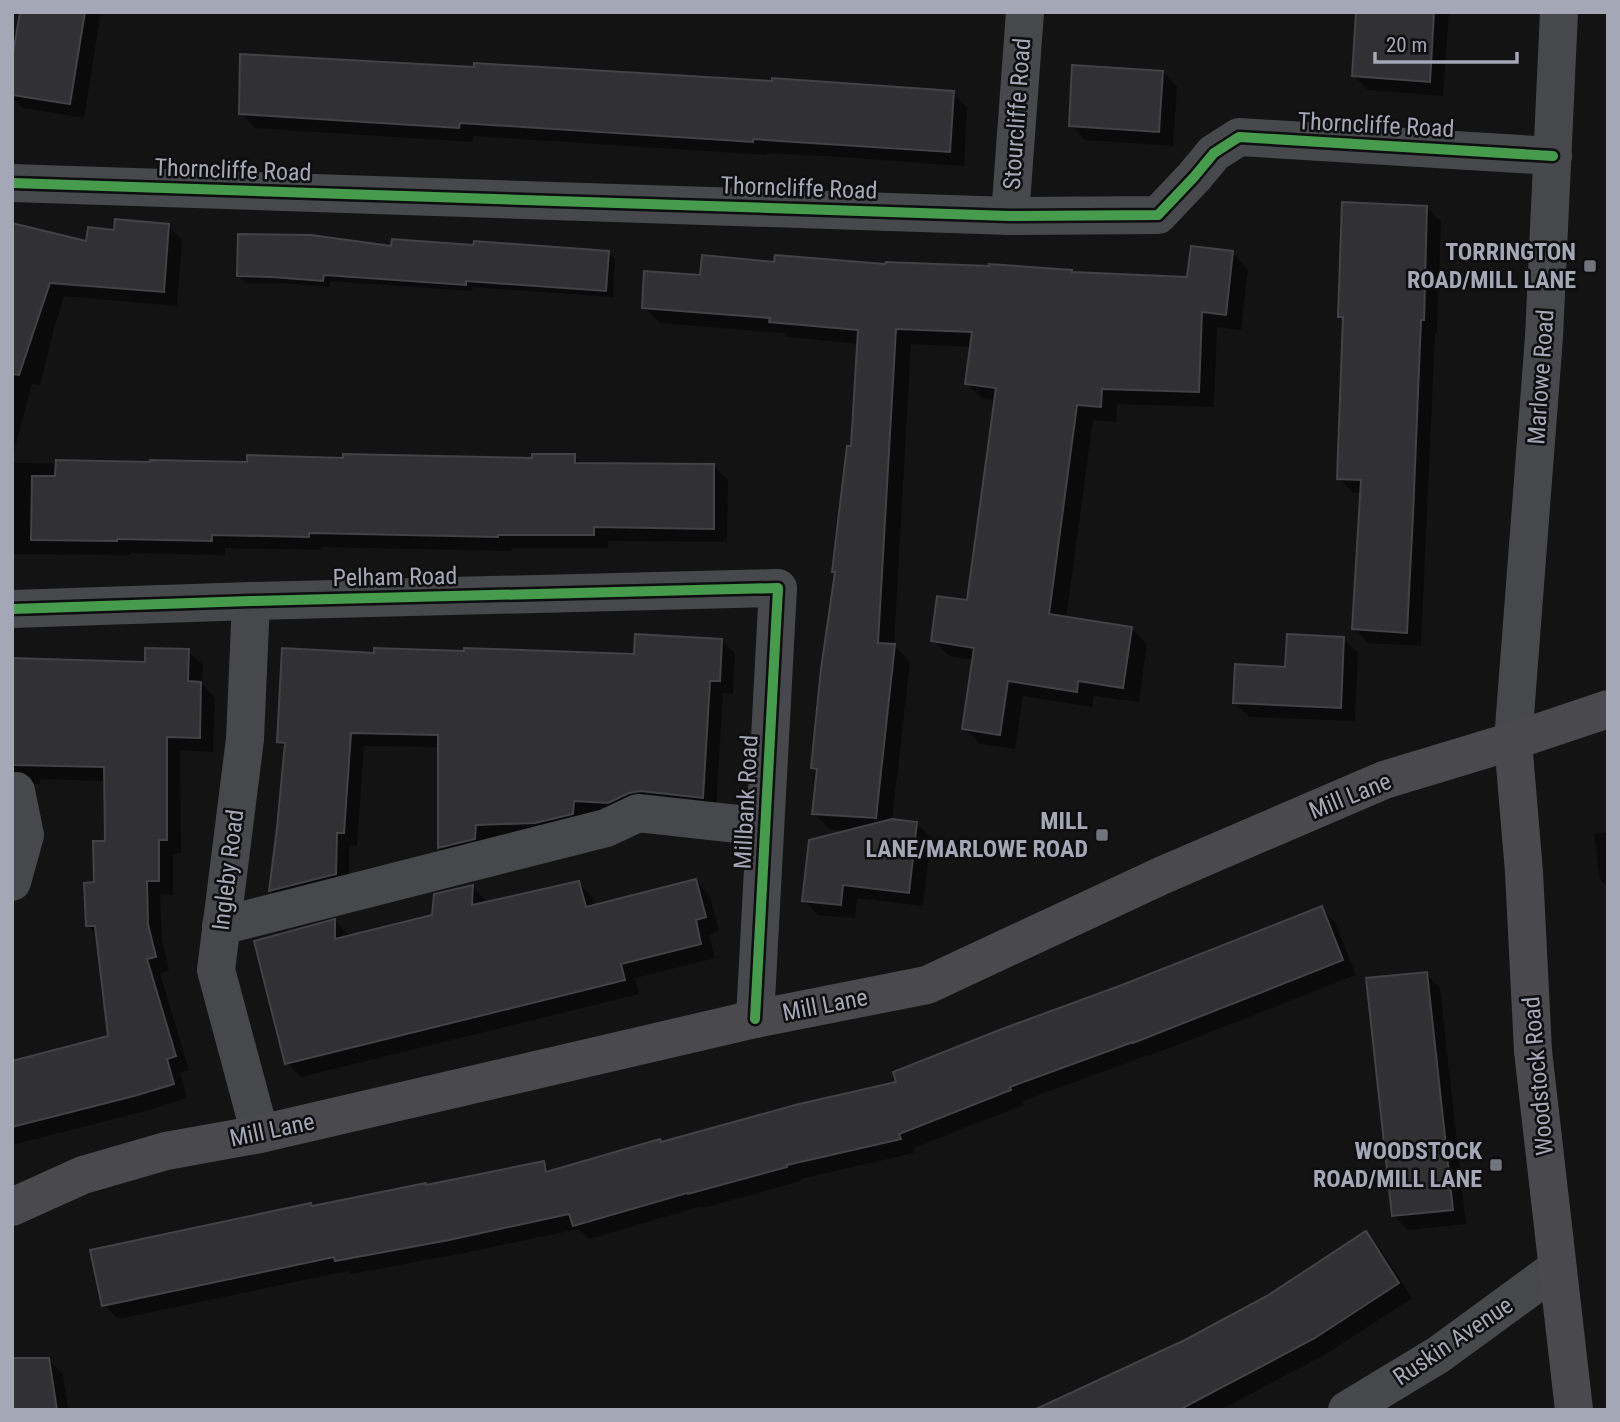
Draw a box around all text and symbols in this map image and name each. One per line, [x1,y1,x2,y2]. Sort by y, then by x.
scale bar [1375,21,1517,65]
text: 20 m [1386,33,1427,57]
street label: Stourcliffe Road [998,37,1036,191]
street label: Thorncliffe Road [1297,107,1455,143]
street label: Thorncliffe Road [154,153,312,187]
street label: Thorncliffe Road [720,171,878,205]
place label: TORRINGTON ROAD/MILL LANE [1407,238,1576,294]
marker: TORRINGTON ROAD/MILL LANE [1582,258,1598,274]
street label: Marlowe Road [1522,309,1560,445]
street label: Pelham Road [332,562,458,592]
street label: Millbank Road [729,734,763,870]
street label: Mill Lane [1305,767,1395,825]
place label: MILL LANE/MARLOWE ROAD [866,807,1088,863]
street label: Ingleby Road [207,808,249,932]
marker: MILL LANE/MARLOWE ROAD [1094,827,1110,843]
street label: Mill Lane [780,983,870,1027]
street label: Woodstock Road [1517,995,1559,1157]
street label: Mill Lane [227,1107,317,1153]
place label: WOODSTOCK ROAD/MILL LANE [1313,1137,1483,1193]
marker: WOODSTOCK ROAD/MILL LANE [1488,1157,1504,1173]
street label: Ruskin Avenue [1388,1291,1518,1391]

